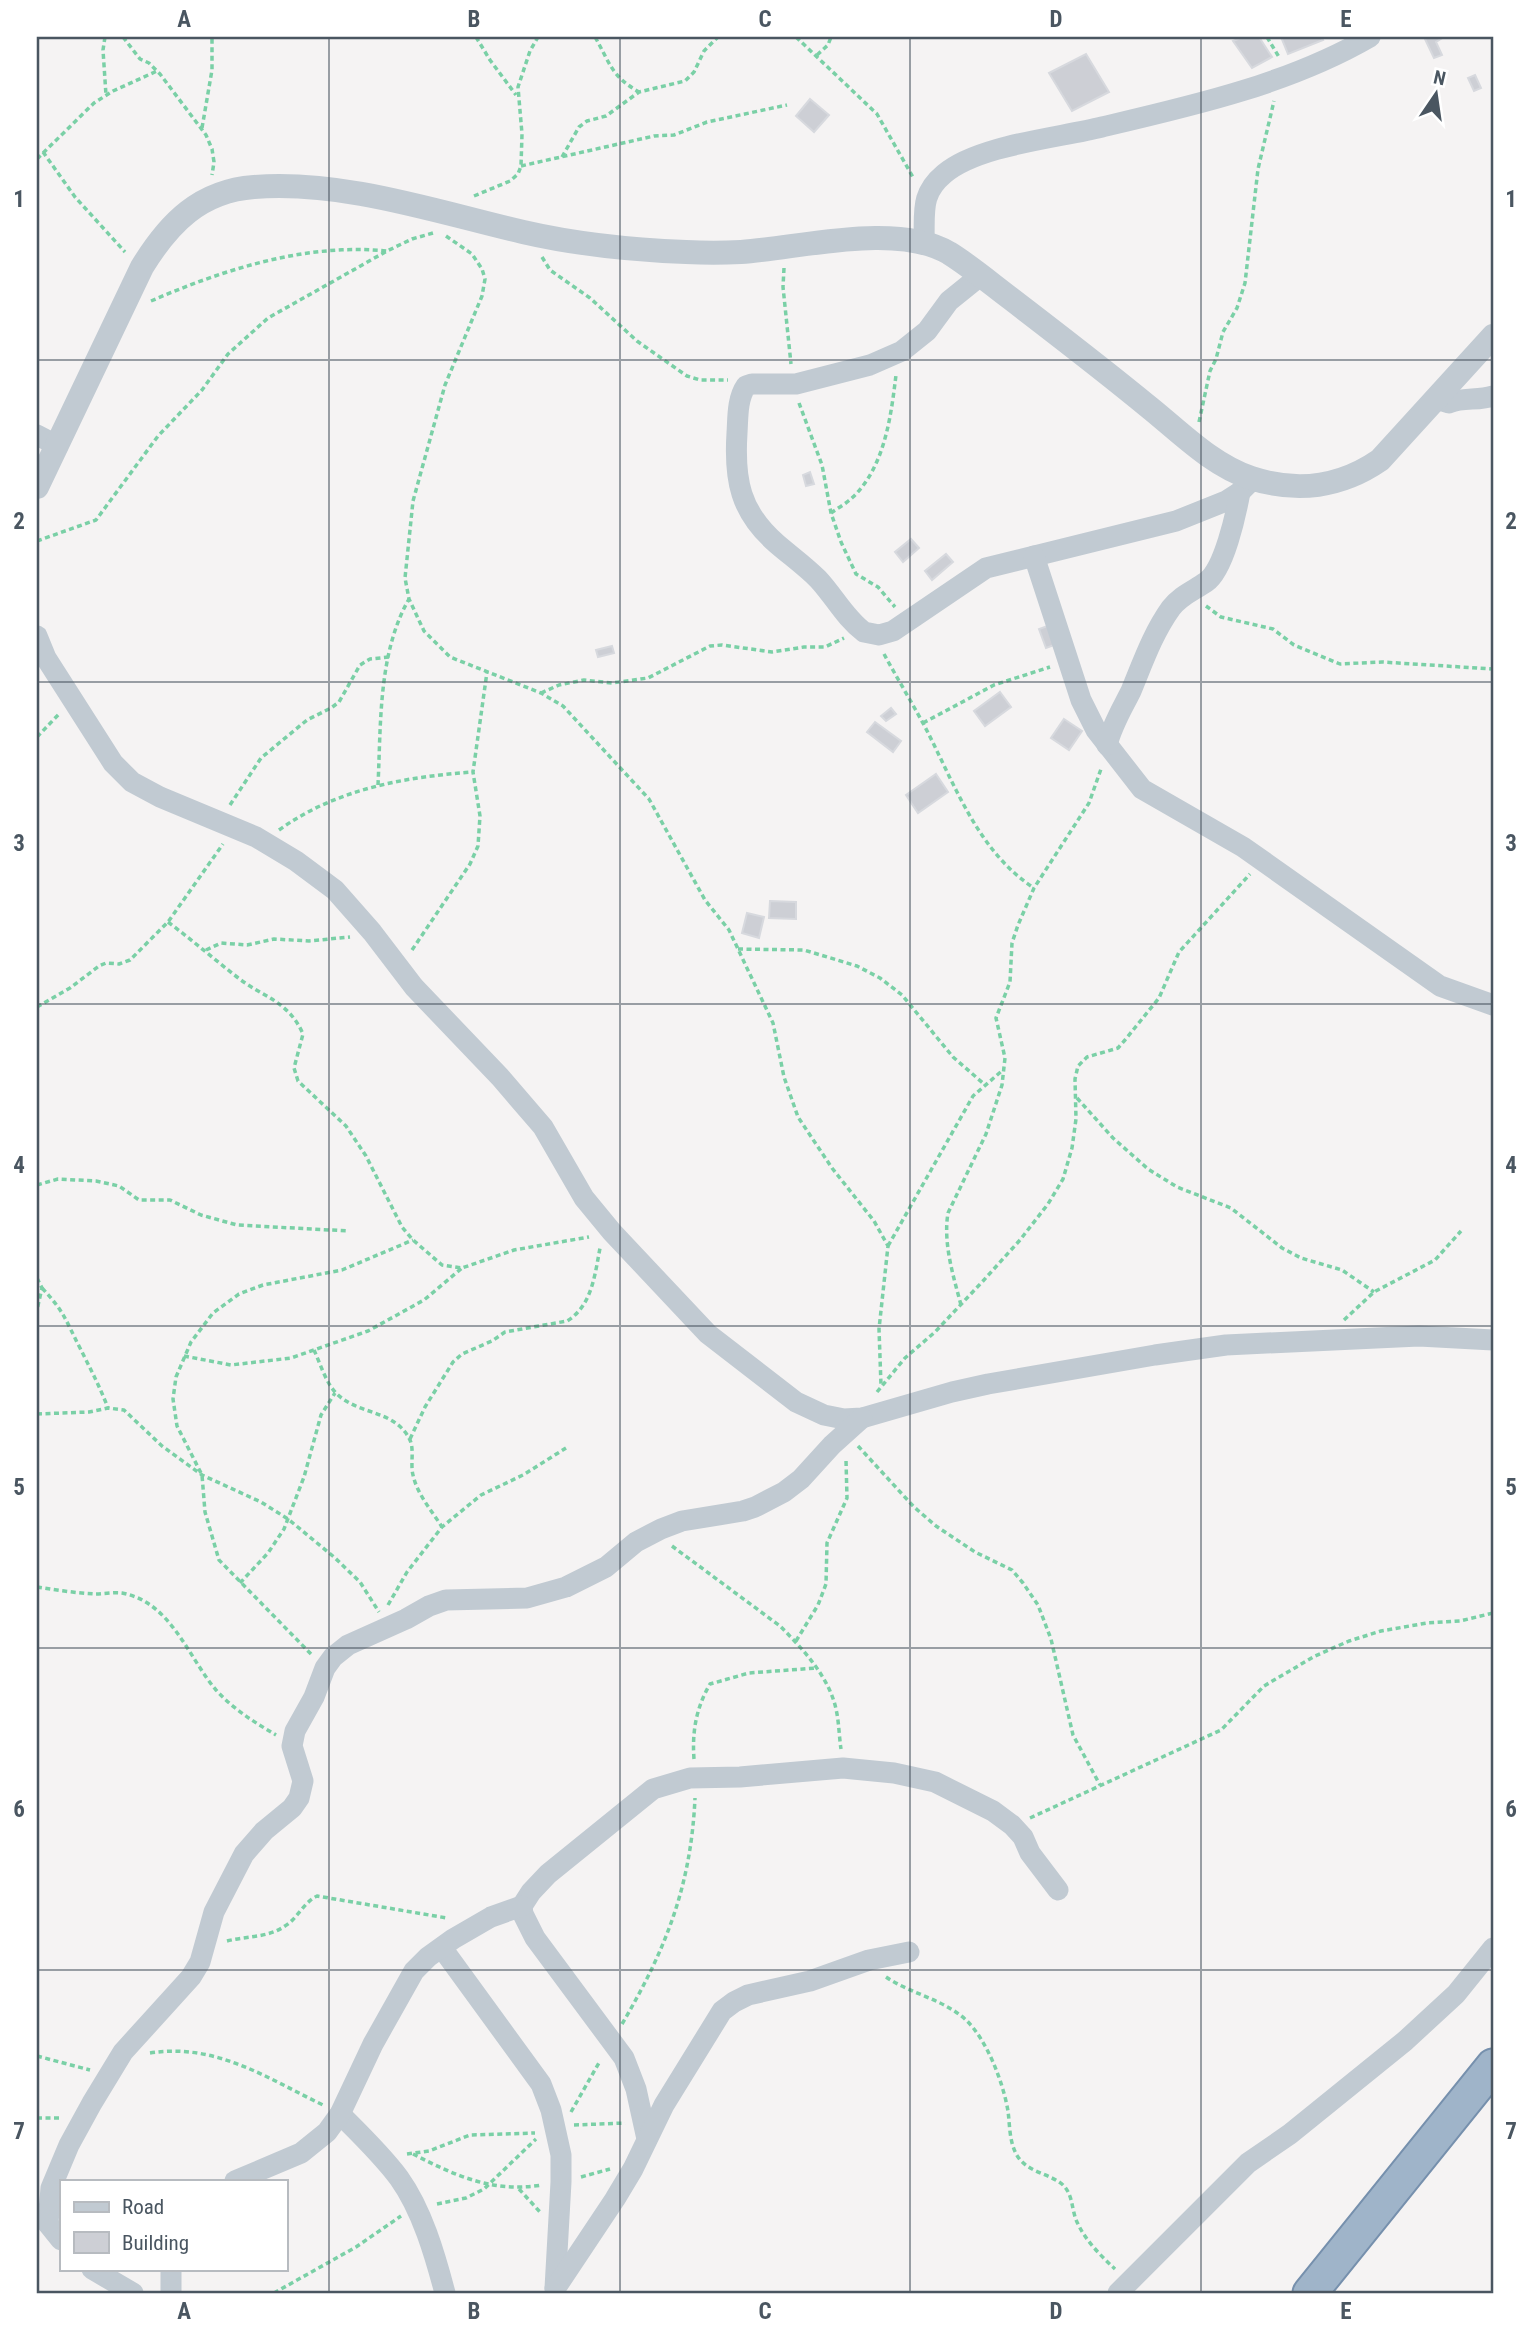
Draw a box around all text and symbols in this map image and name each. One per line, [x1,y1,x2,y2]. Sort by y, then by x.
text: A [177,6,191,33]
text: B [468,6,480,33]
text: C [758,6,772,33]
text: D [1050,6,1063,33]
text: E [1340,6,1352,33]
north arrow [1400,60,1470,130]
text: N [1431,65,1448,90]
text: 1 [13,186,25,213]
text: 1 [1505,186,1517,213]
text: 2 [13,508,25,535]
text: 2 [1505,508,1517,535]
text: 3 [13,830,25,857]
text: 3 [1505,830,1517,857]
text: 4 [13,1152,25,1179]
text: 4 [1505,1152,1517,1179]
text: 5 [13,1474,25,1501]
text: 5 [1505,1474,1517,1501]
text: 6 [13,1796,25,1823]
text: 6 [1505,1796,1517,1823]
text: 7 [13,2118,25,2145]
text: 7 [1505,2118,1517,2145]
legend [60,2180,287,2270]
text: Road [122,2195,164,2219]
text: Building [122,2231,189,2255]
text: A [177,2298,191,2325]
text: B [468,2298,480,2325]
text: C [758,2298,772,2325]
text: D [1050,2298,1063,2325]
text: E [1340,2298,1352,2325]

